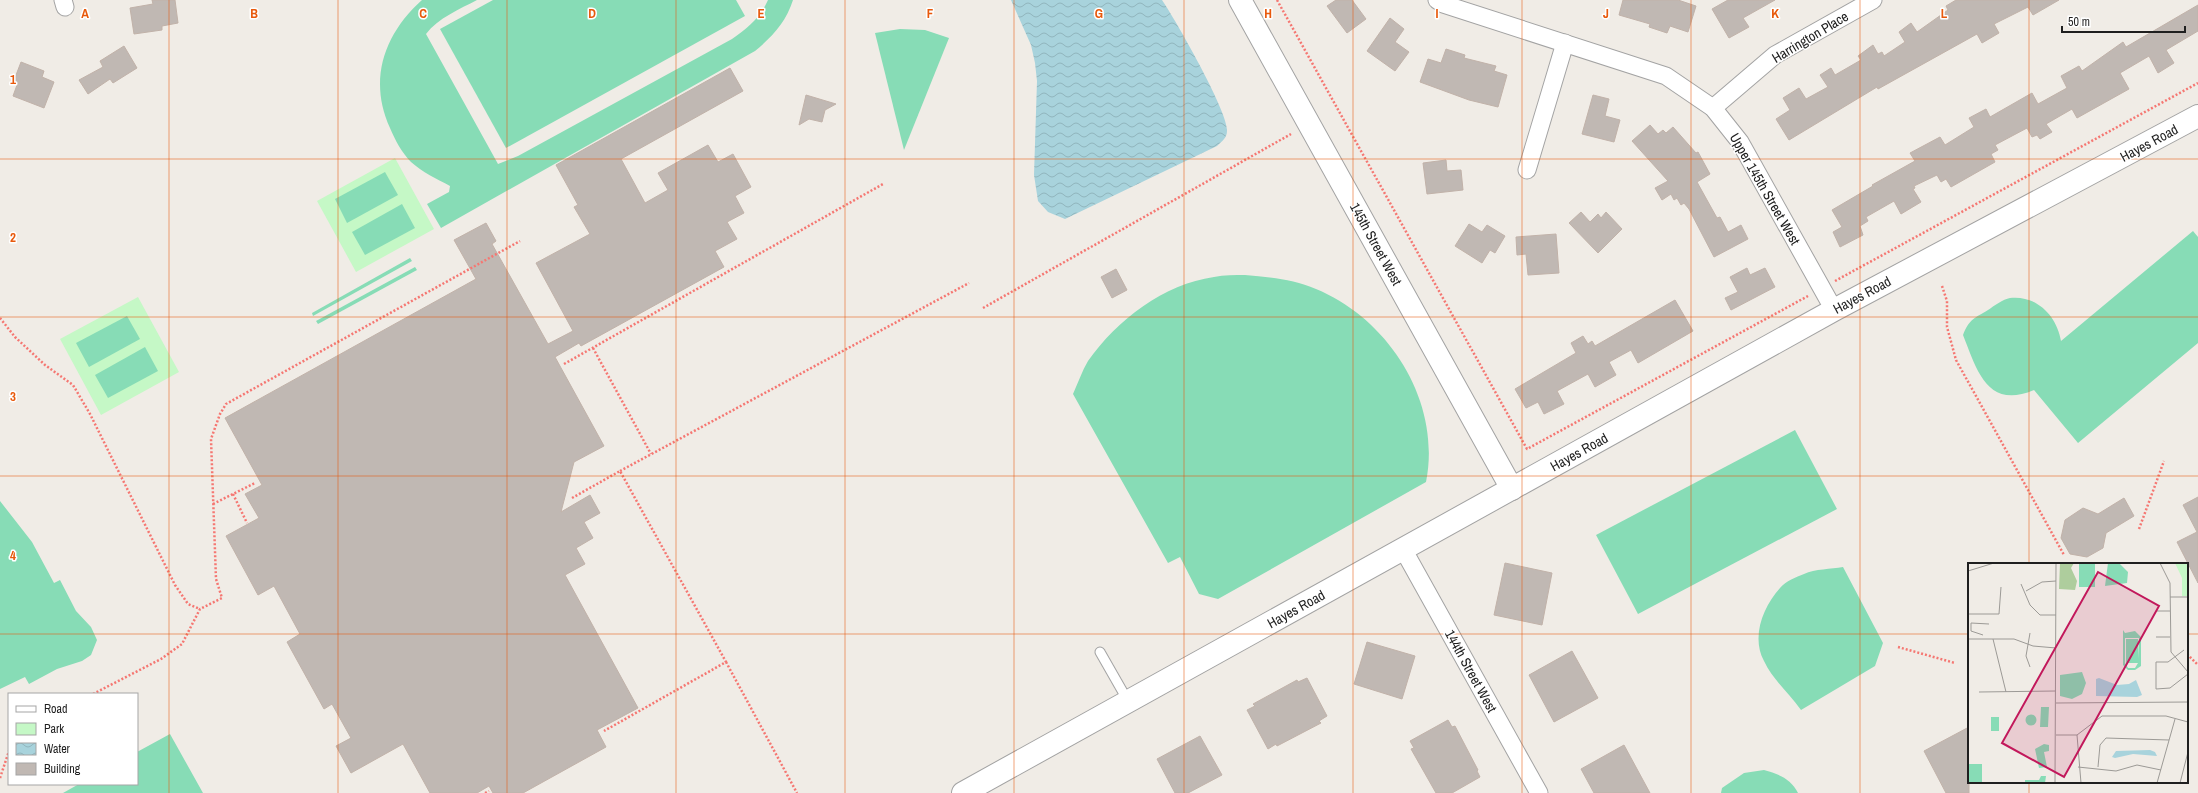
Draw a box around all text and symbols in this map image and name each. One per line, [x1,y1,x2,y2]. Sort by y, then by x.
text: A [81,5,89,22]
text: B [250,5,258,22]
text: C [419,5,427,22]
text: D [588,5,596,22]
text: E [757,5,765,22]
text: F [927,5,934,22]
text: G [1095,5,1103,22]
text: H [1264,5,1272,22]
text: I [1436,5,1439,22]
text: J [1603,5,1609,22]
text: K [1771,5,1779,22]
text: L [1941,5,1948,22]
street label: Harrington Place [1768,7,1852,67]
scale bar [2062,8,2185,34]
text: 50 m [2068,14,2090,30]
text: 1 [10,71,16,88]
street label: Hayes Road [2117,120,2181,166]
street label: Upper 145th Street West [1726,130,1804,248]
street label: 145th Street West [1346,200,1406,288]
text: 2 [10,229,16,246]
street label: Hayes Road [1830,272,1894,318]
text: 3 [10,388,16,405]
street label: Hayes Road [1547,429,1611,475]
text: 4 [10,547,16,564]
inset map [1968,563,2188,783]
street label: Hayes Road [1264,586,1328,632]
street label: 144th Street West [1441,627,1501,715]
legend [8,693,138,785]
text: Road [44,701,68,717]
text: Park [44,721,64,737]
text: Water [44,741,71,757]
text: Building [44,761,81,777]

